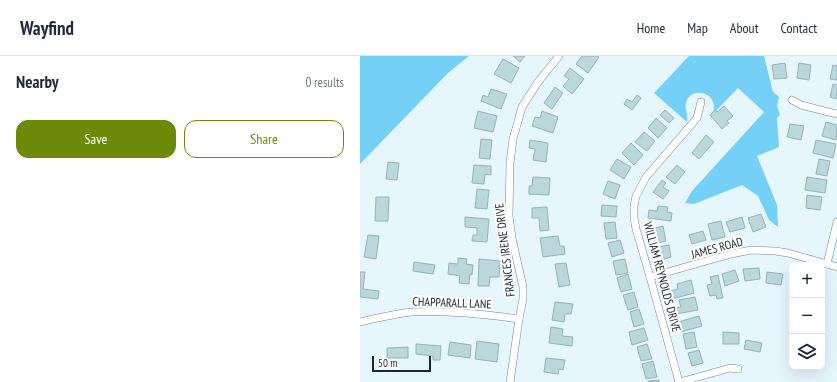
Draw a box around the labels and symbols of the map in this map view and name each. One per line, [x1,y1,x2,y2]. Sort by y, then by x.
street label: FRANCES IRENE DRIVE [491,202,518,298]
street label: WILLIAM REYNOLDS DRIVE [641,220,684,334]
street label: JAMES ROAD [688,233,744,262]
street label: CHAPPARALL LANE [412,294,492,311]
scale bar [372,354,431,373]

